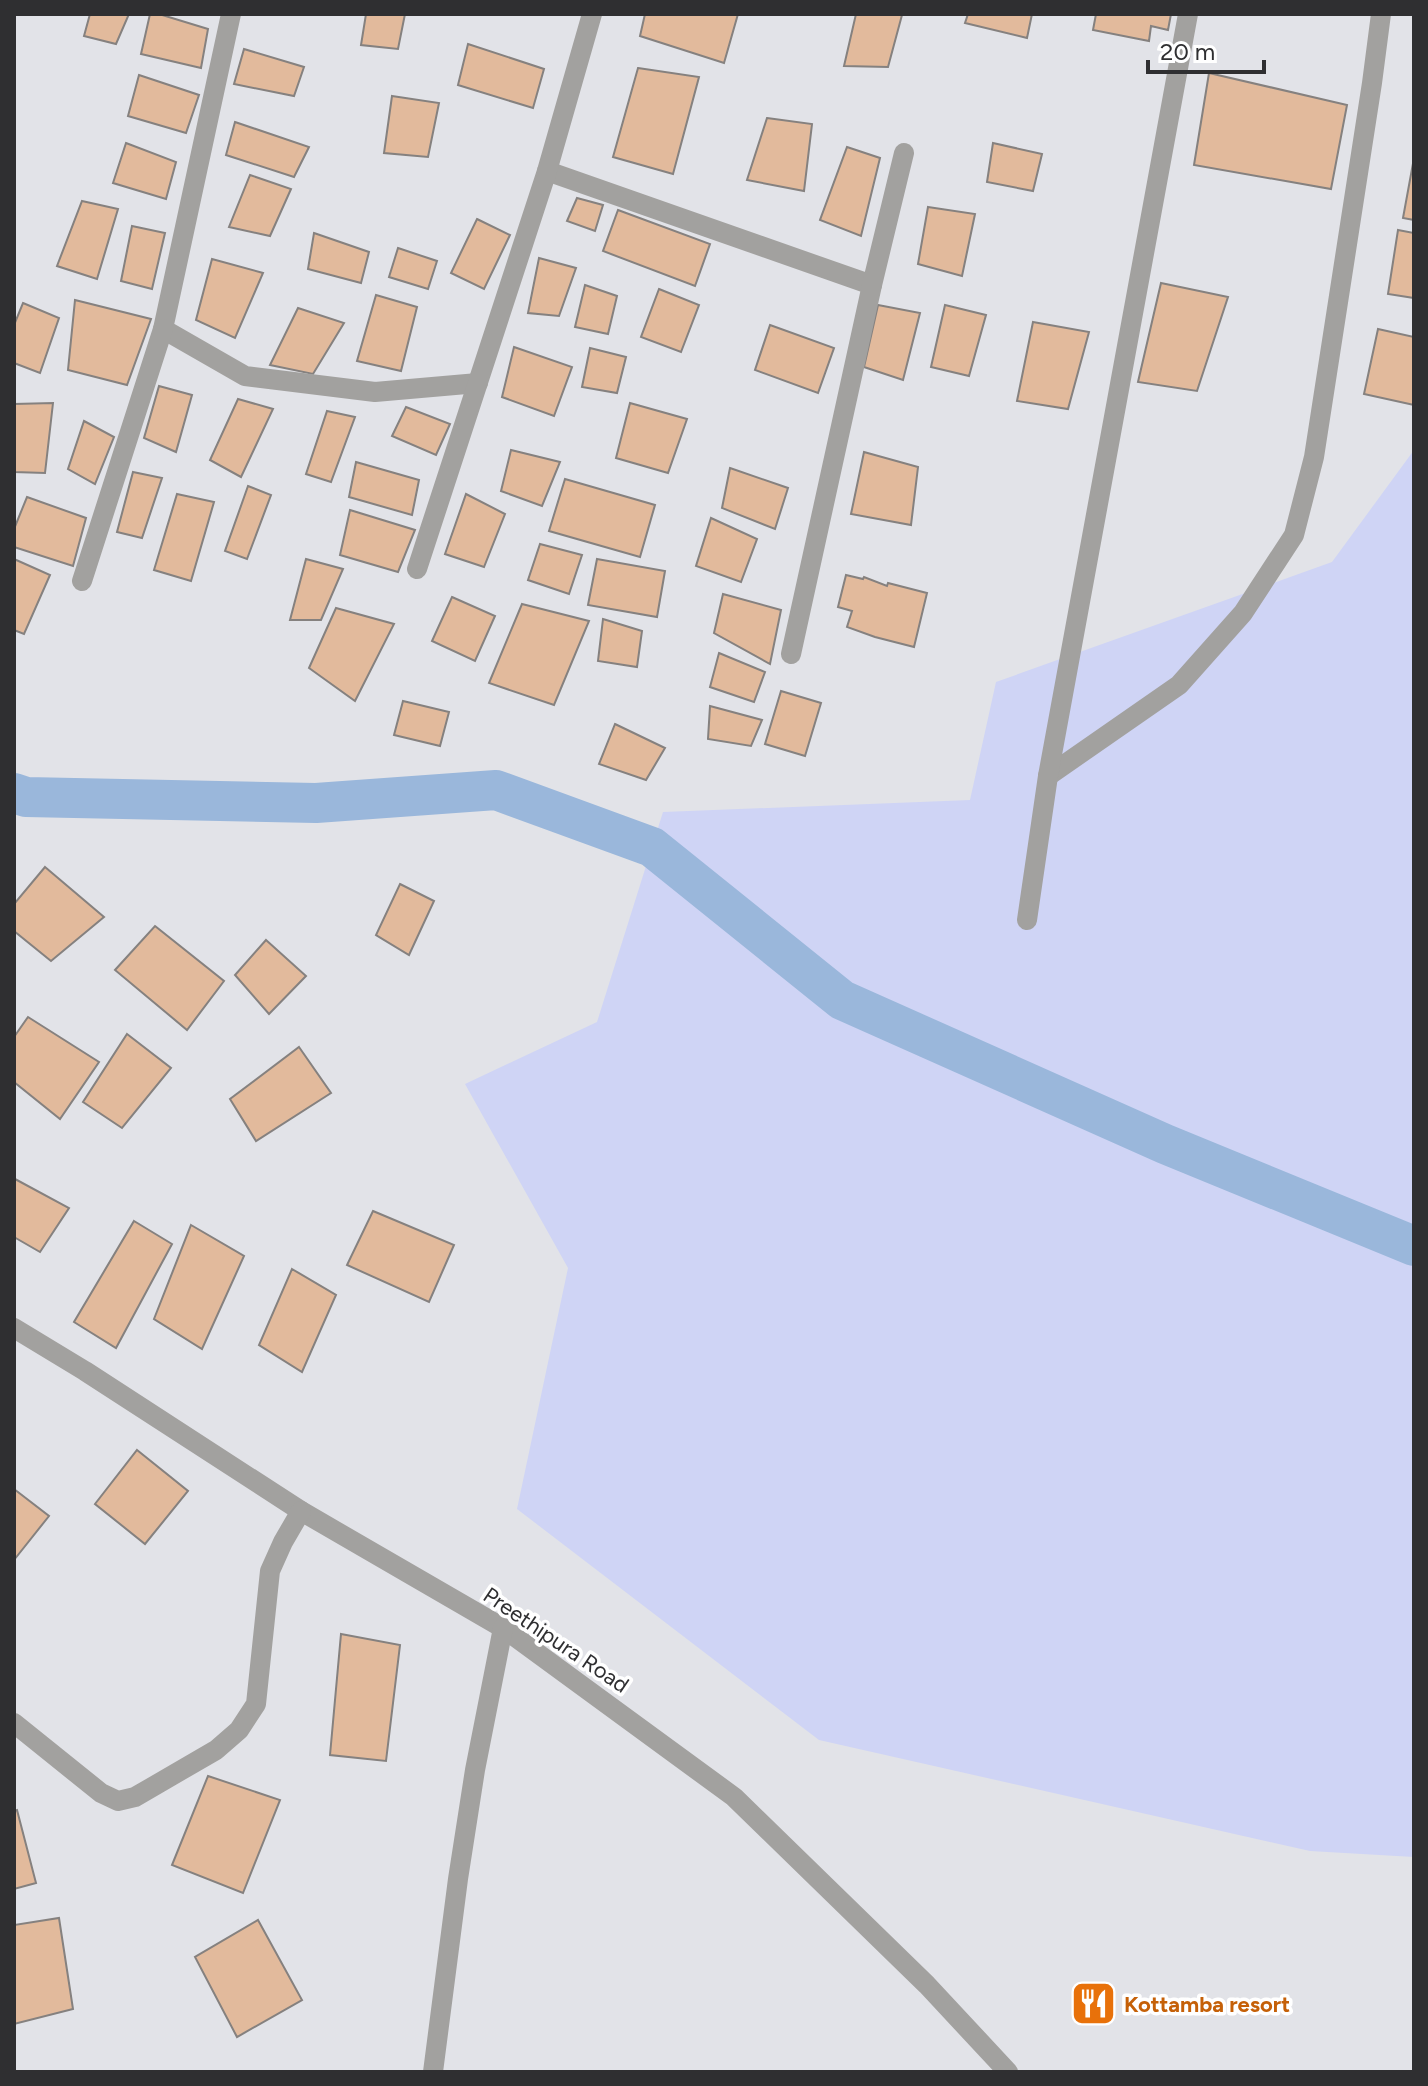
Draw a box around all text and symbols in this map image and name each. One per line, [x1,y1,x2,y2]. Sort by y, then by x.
scale bar [1148,24,1264,74]
text: 20 m [1160,37,1215,66]
street label: Preethipura Road [478,1581,634,1699]
restaurant icon: Kottamba resort [1069,1980,1117,2028]
place label: Kottamba resort [1124,1991,1290,2018]

